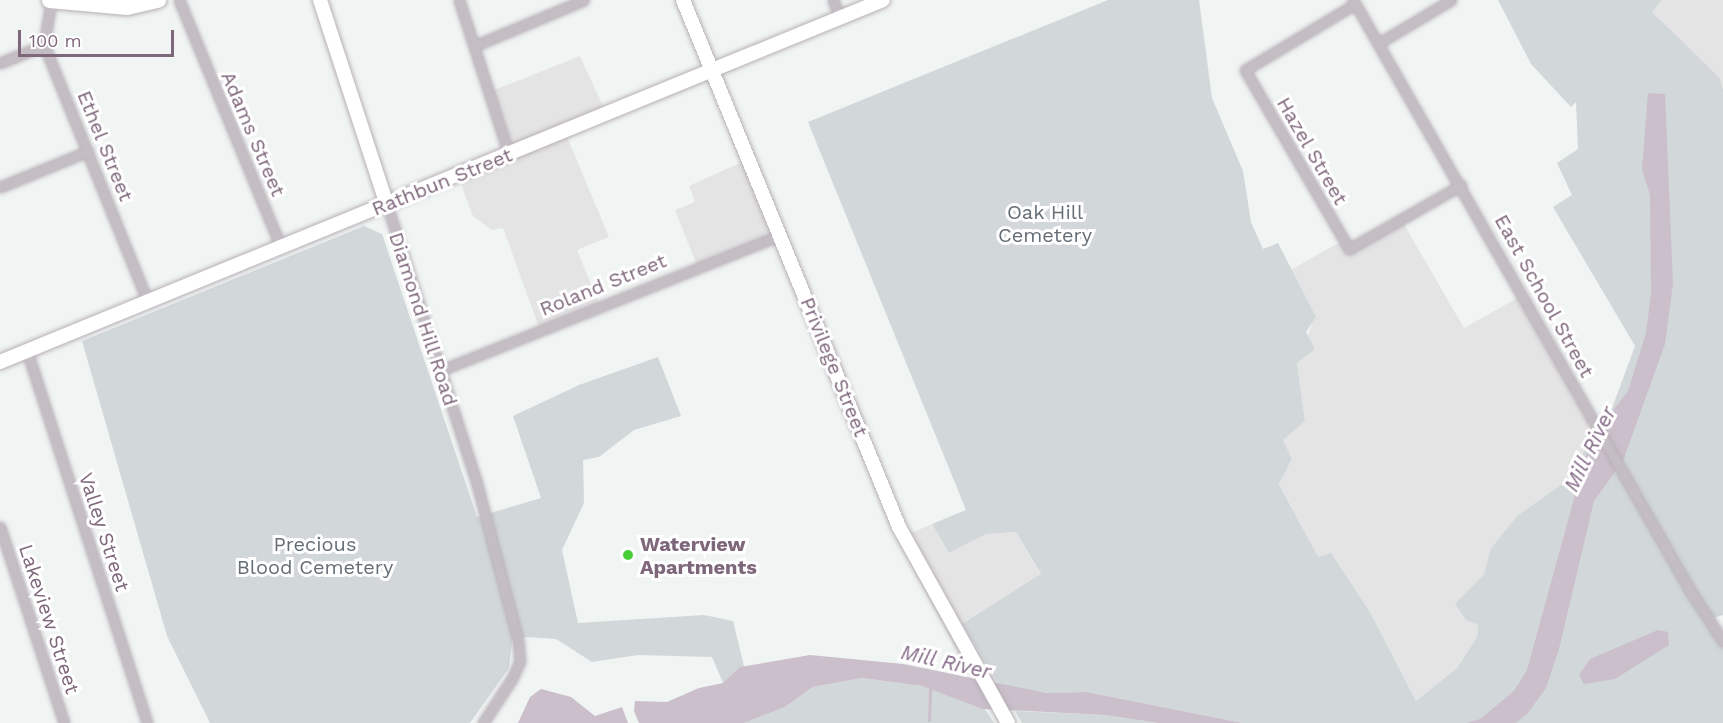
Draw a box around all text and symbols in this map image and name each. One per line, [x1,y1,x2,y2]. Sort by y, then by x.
scale bar [21,18,177,56]
text: 100 m [29,30,82,51]
street label: Adams Street [216,68,290,200]
street label: Ethel Street [72,87,138,205]
street label: Hazel Street [1271,93,1353,209]
street label: Rathbun Street [368,143,516,221]
park label: Oak Hill Cemetery [998,201,1092,248]
street label: East School Street [1489,210,1599,382]
street label: Diamond Hill Road [384,229,462,409]
street label: Roland Street [536,249,670,321]
street label: Privilege Street [795,294,873,440]
water label: Mill River [1558,402,1622,496]
street label: Valley Street [73,469,135,595]
place label: Waterview Apartments [640,532,757,579]
park label: Precious Blood Cemetery [237,533,393,580]
street label: Lakeview Street [13,541,85,697]
marker: Waterview Apartments [621,548,635,562]
water label: Mill River [898,639,994,685]

